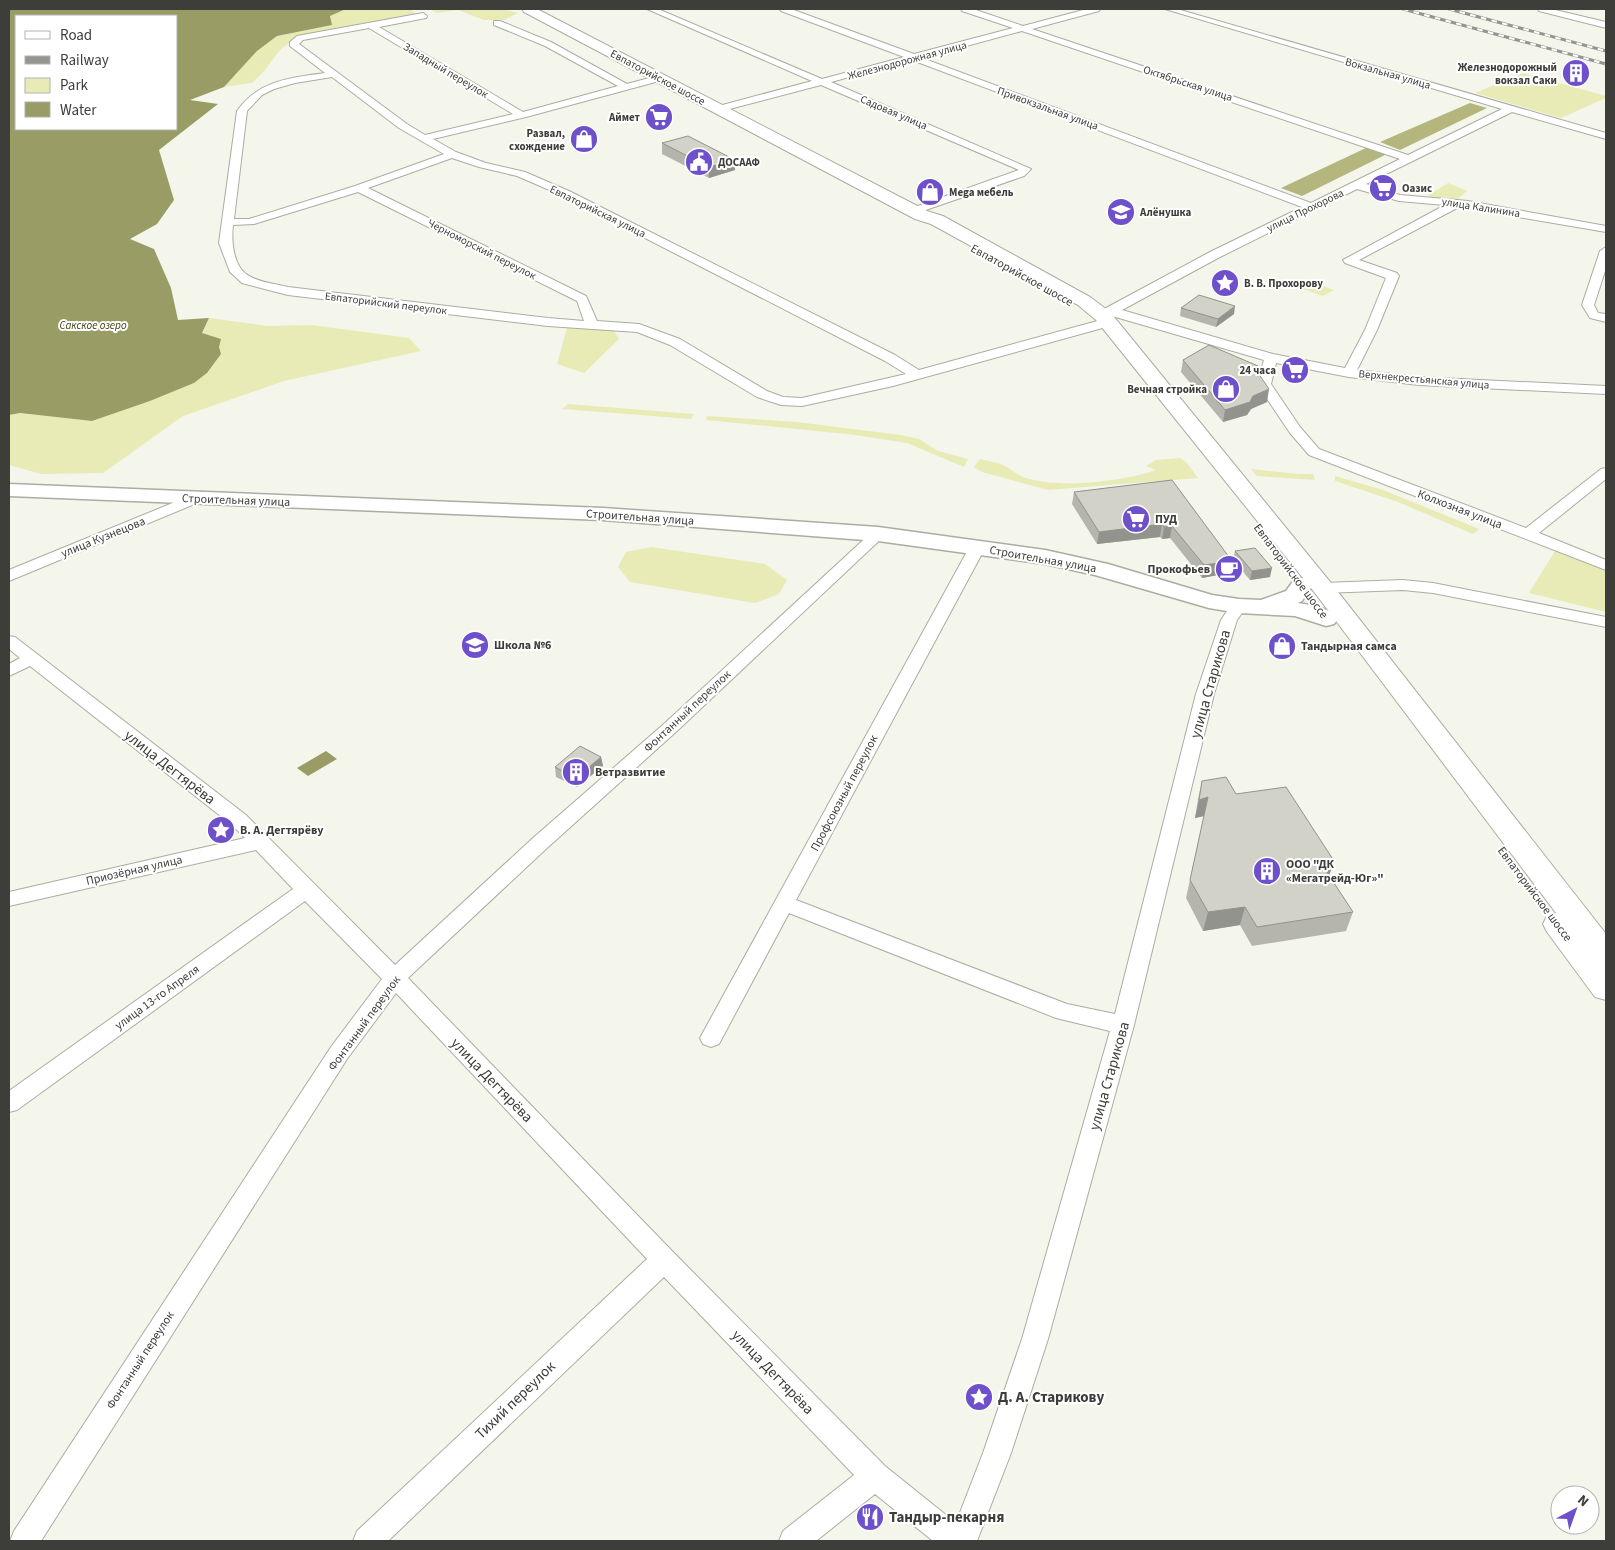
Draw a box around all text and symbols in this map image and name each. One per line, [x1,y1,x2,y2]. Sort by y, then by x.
legend [15,15,178,130]
text: Road [60,25,92,46]
street label: Железнодорожная улица [846,37,968,84]
street label: Западный переулок [400,39,491,102]
street label: Евпаторийское шоссе [608,46,708,109]
text: Railway [60,50,109,71]
street label: Вокзальная улица [1343,54,1432,93]
building icon: Железнодорожный вокзал Саки [1561,58,1591,88]
place label: Железнодорожный вокзал Саки [1458,60,1557,88]
street label: Октябрьская улица [1141,62,1234,105]
text: Park [60,75,89,96]
street label: Привокзальная улица [995,83,1100,134]
street label: Садовая улица [858,92,930,133]
text: Water [60,100,97,121]
supermarket icon: Аймет [644,102,674,132]
place label: Аймет [608,110,641,125]
shop icon: Развал, схождение [569,124,599,154]
place label: Развал, схождение [509,126,565,154]
public building icon: ДОСААФ [684,147,714,177]
place label: ДОСААФ [718,155,760,170]
supermarket icon: Оазис [1368,173,1398,203]
shop icon: Mega мебель [915,177,945,207]
place label: Оазис [1402,181,1432,196]
street label: Евпаторийская улица [547,182,648,241]
place label: Mega мебель [949,185,1014,200]
street label: улица Прохорова [1264,185,1346,236]
street label: улица Калинина [1441,194,1521,221]
school or university icon: Алёнушка [1106,197,1136,227]
place label: Алёнушка [1139,205,1191,220]
street label: Черноморский переулок [425,216,539,284]
street label: Евпаторийское шоссе [967,240,1076,311]
place icon: В. В. Прохорову [1210,268,1240,298]
place label: В. В. Прохорову [1244,276,1323,291]
street label: Евпаторийский переулок [324,289,448,318]
water label: Сакское озеро [59,318,127,333]
supermarket icon: 24 часа [1280,355,1310,385]
place label: 24 часа [1240,363,1276,378]
street label: Верхнекрестьянская улица [1358,366,1490,393]
shop icon: Вечная стройка [1211,374,1241,404]
place label: Вечная стройка [1127,382,1207,397]
street label: Колхозная улица [1415,485,1505,533]
street label: Строительная улица [182,490,290,511]
supermarket icon: ПУД [1121,504,1151,534]
street label: Строительная улица [585,505,695,530]
place label: ПУД [1155,511,1177,528]
street label: улица Кузнецова [58,513,148,562]
street label: Евпаторийское шоссе [1249,520,1332,622]
street label: Строительная улица [988,542,1098,577]
cafe icon: Прокофьев [1214,554,1244,584]
place label: Прокофьев [1147,561,1210,578]
street label: улица Старикова [1185,627,1236,741]
school or university icon: Школа №6 [460,630,490,660]
shop icon: Тандырная самса [1267,631,1297,661]
place label: Школа №6 [494,637,551,654]
place label: Тандырная самса [1301,638,1397,655]
street label: Фонтанный переулок [640,666,735,756]
street label: улица Дегтярёва [120,725,220,810]
street label: Профсоюзный переулок [807,732,882,854]
building icon: Ветразвитие [561,757,591,787]
place label: Ветразвитие [595,764,666,781]
place icon: В. А. Дегтярёву [206,815,236,845]
place label: В. А. Дегтярёву [240,822,324,839]
street label: Евпаторийское шоссе [1493,843,1576,945]
street label: Приозёрная улица [84,851,184,890]
building icon: ООО "ДК «Мегатрейд-Юг»" [1252,856,1282,886]
place label: ООО "ДК «Мегатрейд-Юг»" [1286,856,1384,887]
street label: улица 13-го Апреля [111,961,203,1034]
street label: Фонтанный переулок [324,972,405,1074]
street label: улица Старикова [1084,1019,1135,1133]
street label: улица Дегтярёва [446,1033,538,1127]
street label: Фонтанный переулок [102,1308,179,1413]
street label: улица Дегтярёва [727,1325,819,1419]
street label: Тихий переулок [470,1356,561,1444]
place icon: Д. А. Старикову [964,1382,994,1412]
place label: Д. А. Старикову [998,1387,1104,1408]
north arrow [1550,1485,1600,1535]
text: N [1573,1490,1593,1512]
restaurant icon: Тандыр-пекарня [855,1502,885,1532]
place label: Тандыр-пекарня [889,1507,1004,1528]

